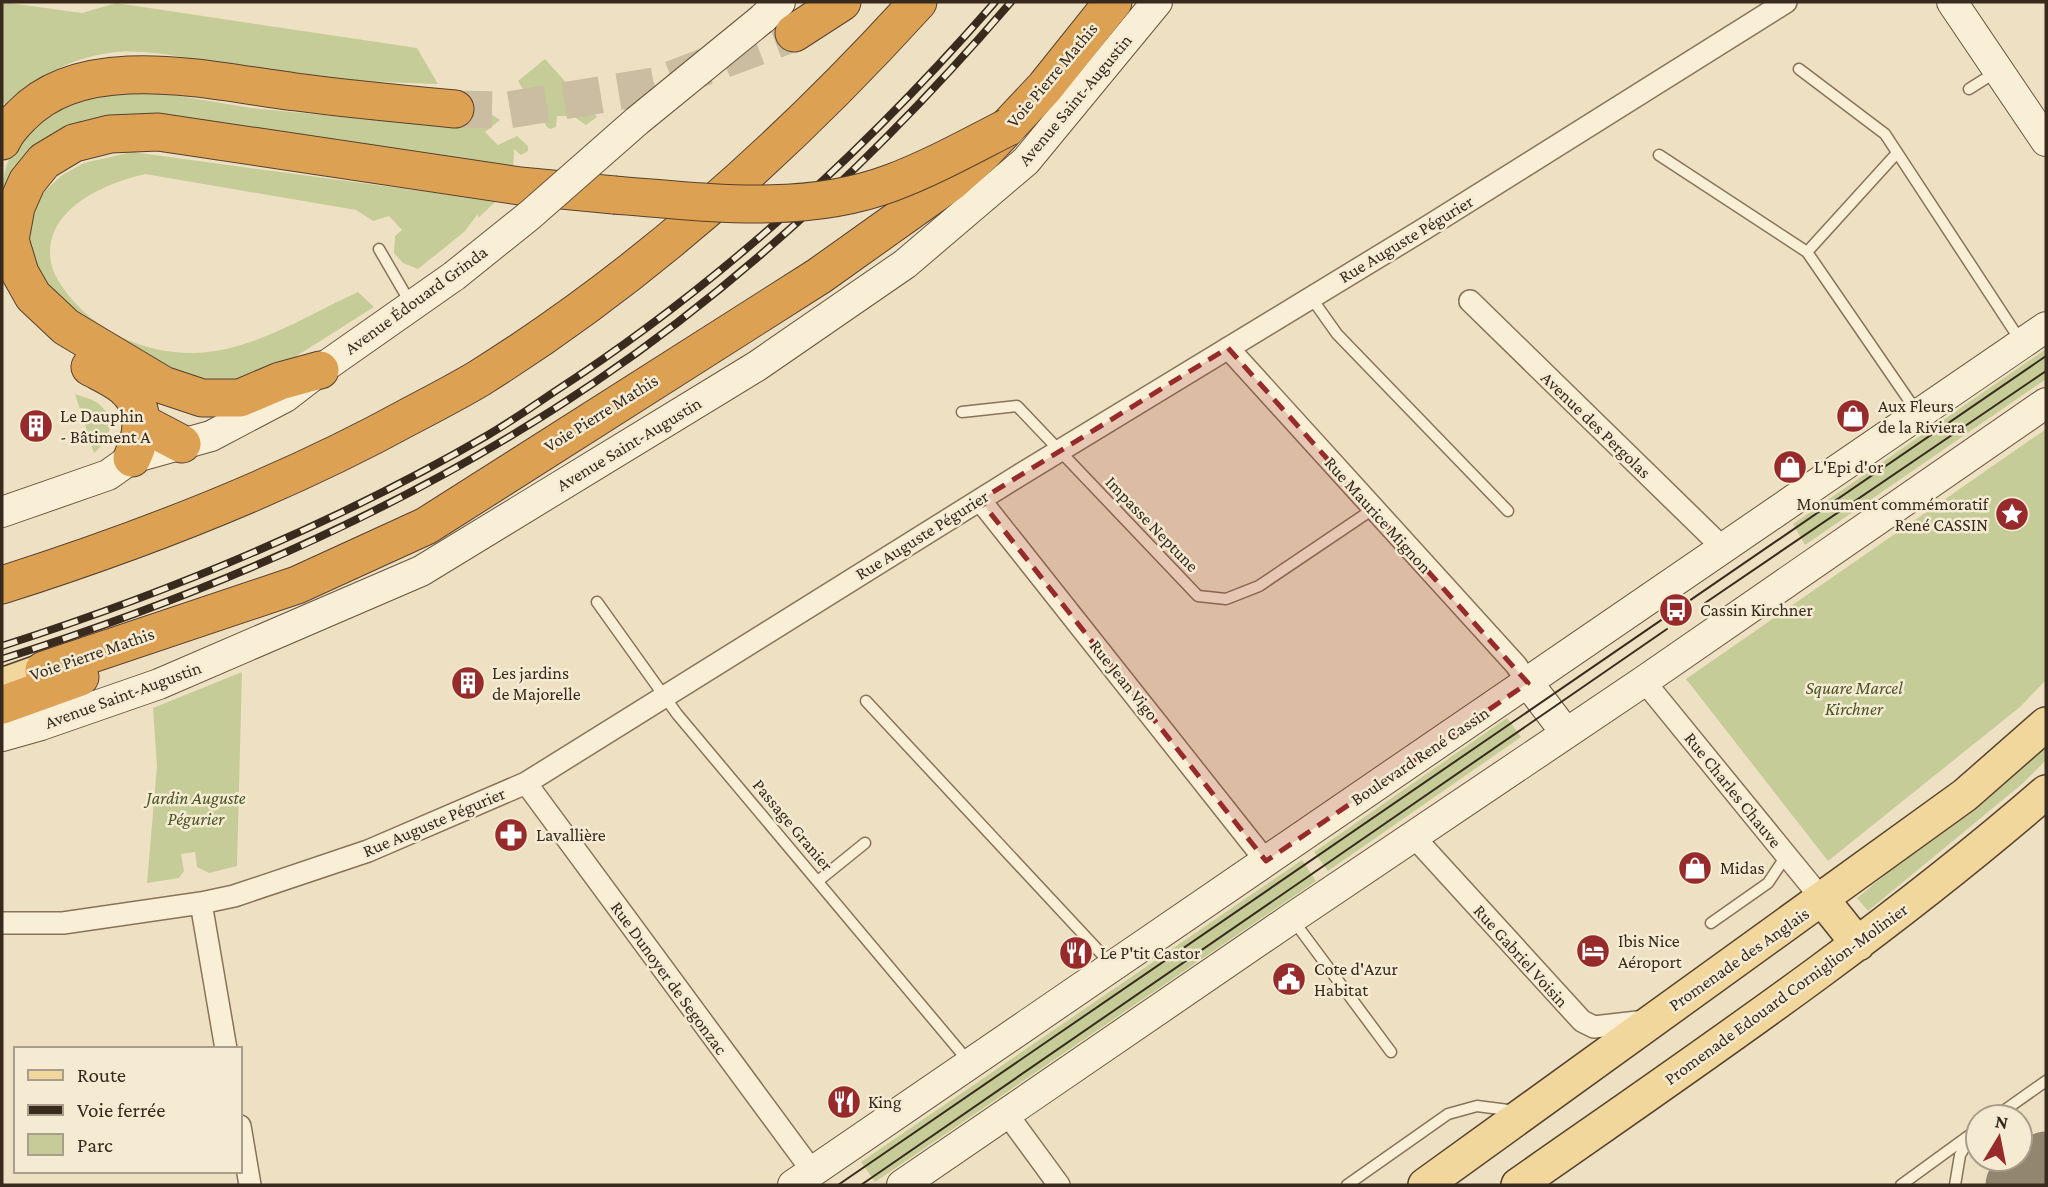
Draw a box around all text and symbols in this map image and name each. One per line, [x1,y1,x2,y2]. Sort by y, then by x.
street label: Voie Pierre Mathis [1002,19,1102,131]
street label: Avenue Saint-Augustin [1014,30,1136,170]
street label: Rue Auguste Pégurier [1335,191,1477,287]
street label: Avenue Édouard Grinda [341,242,491,358]
street label: Avenue des Pergolas [1537,368,1655,482]
street label: Voie Pierre Mathis [540,370,662,456]
street label: Avenue Saint-Augustin [553,393,705,495]
place label: Aux Fleurs de la Riviera [1878,396,1965,437]
shop icon: Aux Fleurs de la Riviera [1834,397,1872,435]
place label: Le Dauphin - Bâtiment A [60,406,151,447]
building icon: Le Dauphin - Bâtiment A [17,407,55,445]
shop icon: L'Epi d'or [1771,448,1809,486]
street label: Rue Maurice Mignon [1320,453,1436,578]
place label: L'Epi d'or [1814,457,1884,477]
street label: Impasse Neptune [1101,472,1203,576]
street label: Rue Auguste Pégurier [852,486,993,584]
place label: Monument commémoratif René CASSIN [1797,494,1990,535]
place icon: Monument commémoratif René CASSIN [1993,495,2031,533]
bus stop icon: Cassin Kirchner [1657,591,1695,629]
place label: Cassin Kirchner [1700,600,1813,620]
street label: Voie Pierre Mathis [27,623,157,685]
street label: Rue Jean Vigo [1086,636,1162,724]
street label: Avenue Saint-Augustin [42,657,204,733]
place label: Les jardins de Majorelle [492,663,581,705]
building icon: Les jardins de Majorelle [449,664,487,702]
park label: Square Marcel Kirchner [1805,678,1903,719]
street label: Boulevard René Cassin [1347,702,1493,810]
street label: Rue Charles Chauve [1680,728,1786,852]
street label: Passage Granier [749,775,838,876]
street label: Rue Auguste Pégurier [360,783,509,861]
park label: Jardin Auguste Pégurier [143,788,246,829]
pharmacy icon: Lavallière [492,816,530,854]
place label: Lavallière [536,825,606,845]
shop icon: Midas [1676,849,1714,887]
place label: Midas [1720,858,1765,878]
street label: Rue Dunoyer de Segonzac [607,898,732,1059]
street label: Promenade Edouard Corniglion-Molinier [1661,899,1912,1089]
street label: Rue Gabriel Voisin [1470,901,1573,1012]
street label: Promenade des Anglais [1665,903,1813,1015]
place label: Ibis Nice Aéroport [1618,931,1683,972]
hotel icon: Ibis Nice Aéroport [1574,932,1612,970]
restaurant icon: Le P'tit Castor [1057,934,1095,972]
place label: Le P'tit Castor [1100,943,1201,963]
place label: Cote d'Azur Habitat [1314,959,1398,1000]
public building icon: Cote d'Azur Habitat [1270,960,1308,998]
legend [14,1047,242,1173]
text: Route [77,1063,126,1087]
restaurant icon: King [825,1083,863,1121]
place label: King [868,1092,902,1112]
text: Voie ferrée [77,1098,165,1122]
north arrow [1964,1103,2034,1173]
text: N [1994,1110,2010,1133]
text: Parc [77,1133,113,1157]

